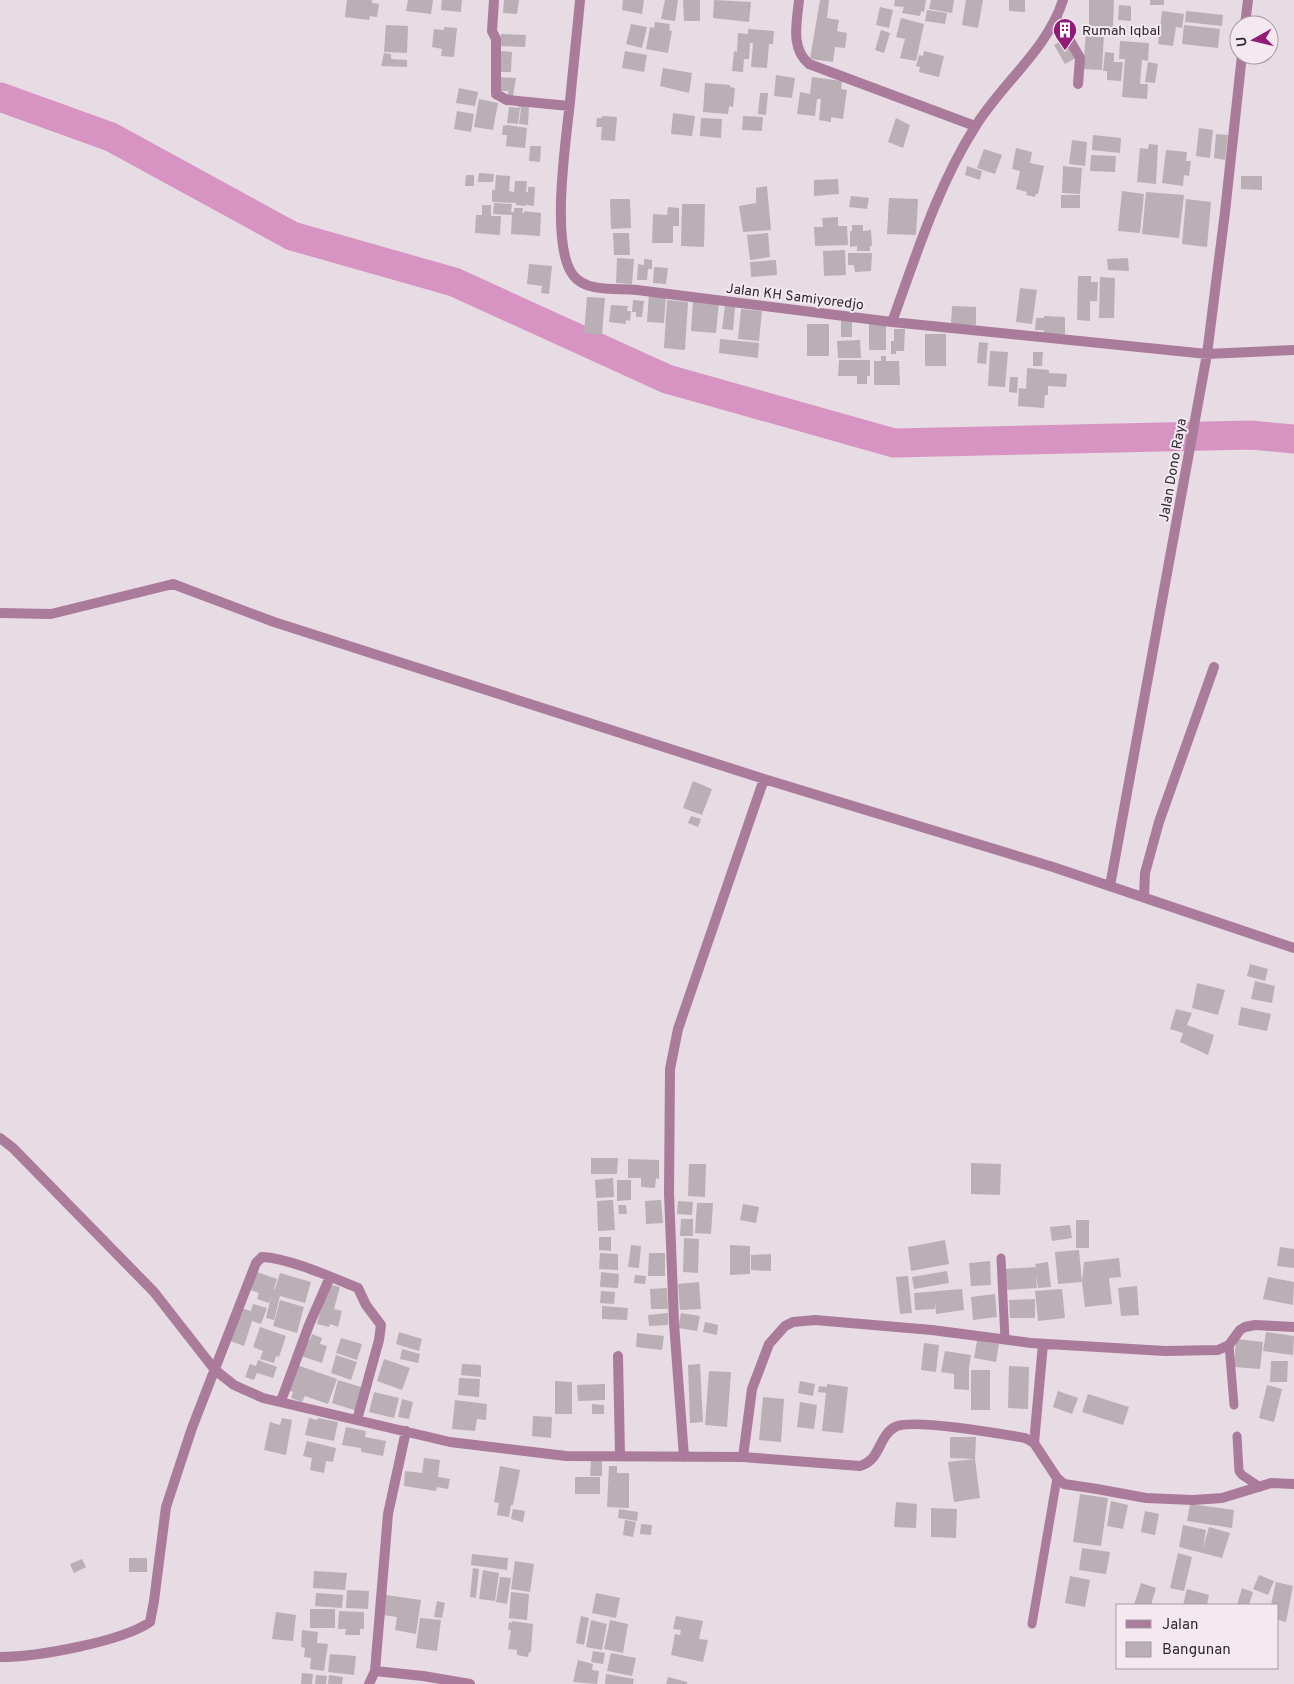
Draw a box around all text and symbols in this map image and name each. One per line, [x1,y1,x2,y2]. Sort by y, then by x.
north arrow [1229,15,1279,65]
building icon: Rumah Iqbal [1052,17,1078,51]
place label: Rumah Iqbal [1082,23,1161,40]
text: U [1234,35,1252,48]
street label: Jalan KH Samiyoredjo [725,281,865,314]
street label: Jalan Dono Raya [1156,417,1191,523]
legend [1116,1604,1279,1669]
text: Jalan [1162,1616,1199,1635]
text: Bangunan [1162,1641,1231,1660]

